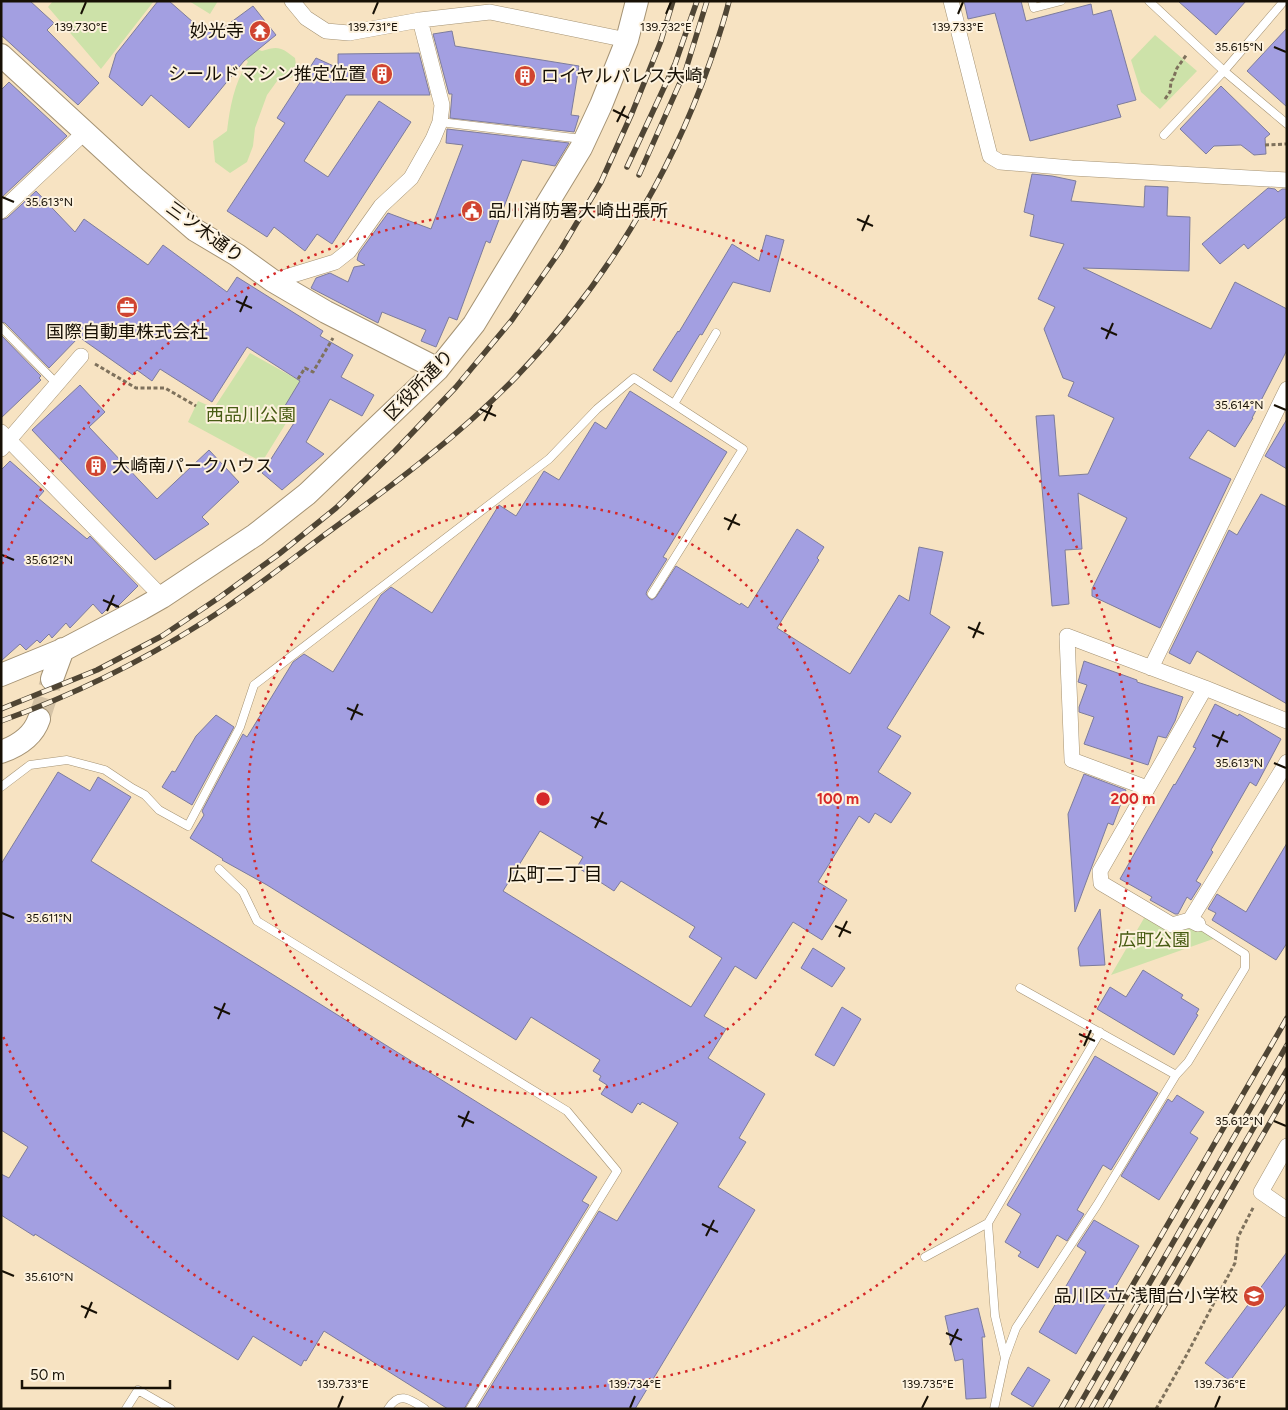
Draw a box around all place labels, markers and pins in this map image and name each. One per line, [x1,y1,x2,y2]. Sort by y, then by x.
temple icon: 妙光寺 [248,19,272,43]
place label: 妙光寺 [190,20,244,42]
building icon: シールドマシン推定位置 [370,62,394,86]
place label: シールドマシン推定位置 [168,63,366,85]
building icon: ロイヤルパレス大崎 [513,64,537,88]
place label: ロイヤルパレス大崎 [541,65,702,87]
public building icon: 品川消防署大崎出張所 [460,199,484,223]
place label: 品川消防署大崎出張所 [488,200,668,222]
office icon: 国際自動車株式会社 [115,295,139,319]
place label: 国際自動車株式会社 [46,321,208,343]
building icon: 大崎南パークハウス [84,454,108,478]
place label: 大崎南パークハウス [112,455,273,477]
centre of rings [534,790,552,808]
school or university icon: 品川区立 浅間台小学校 [1242,1284,1266,1308]
place label: 品川区立 浅間台小学校 [1054,1285,1238,1307]

